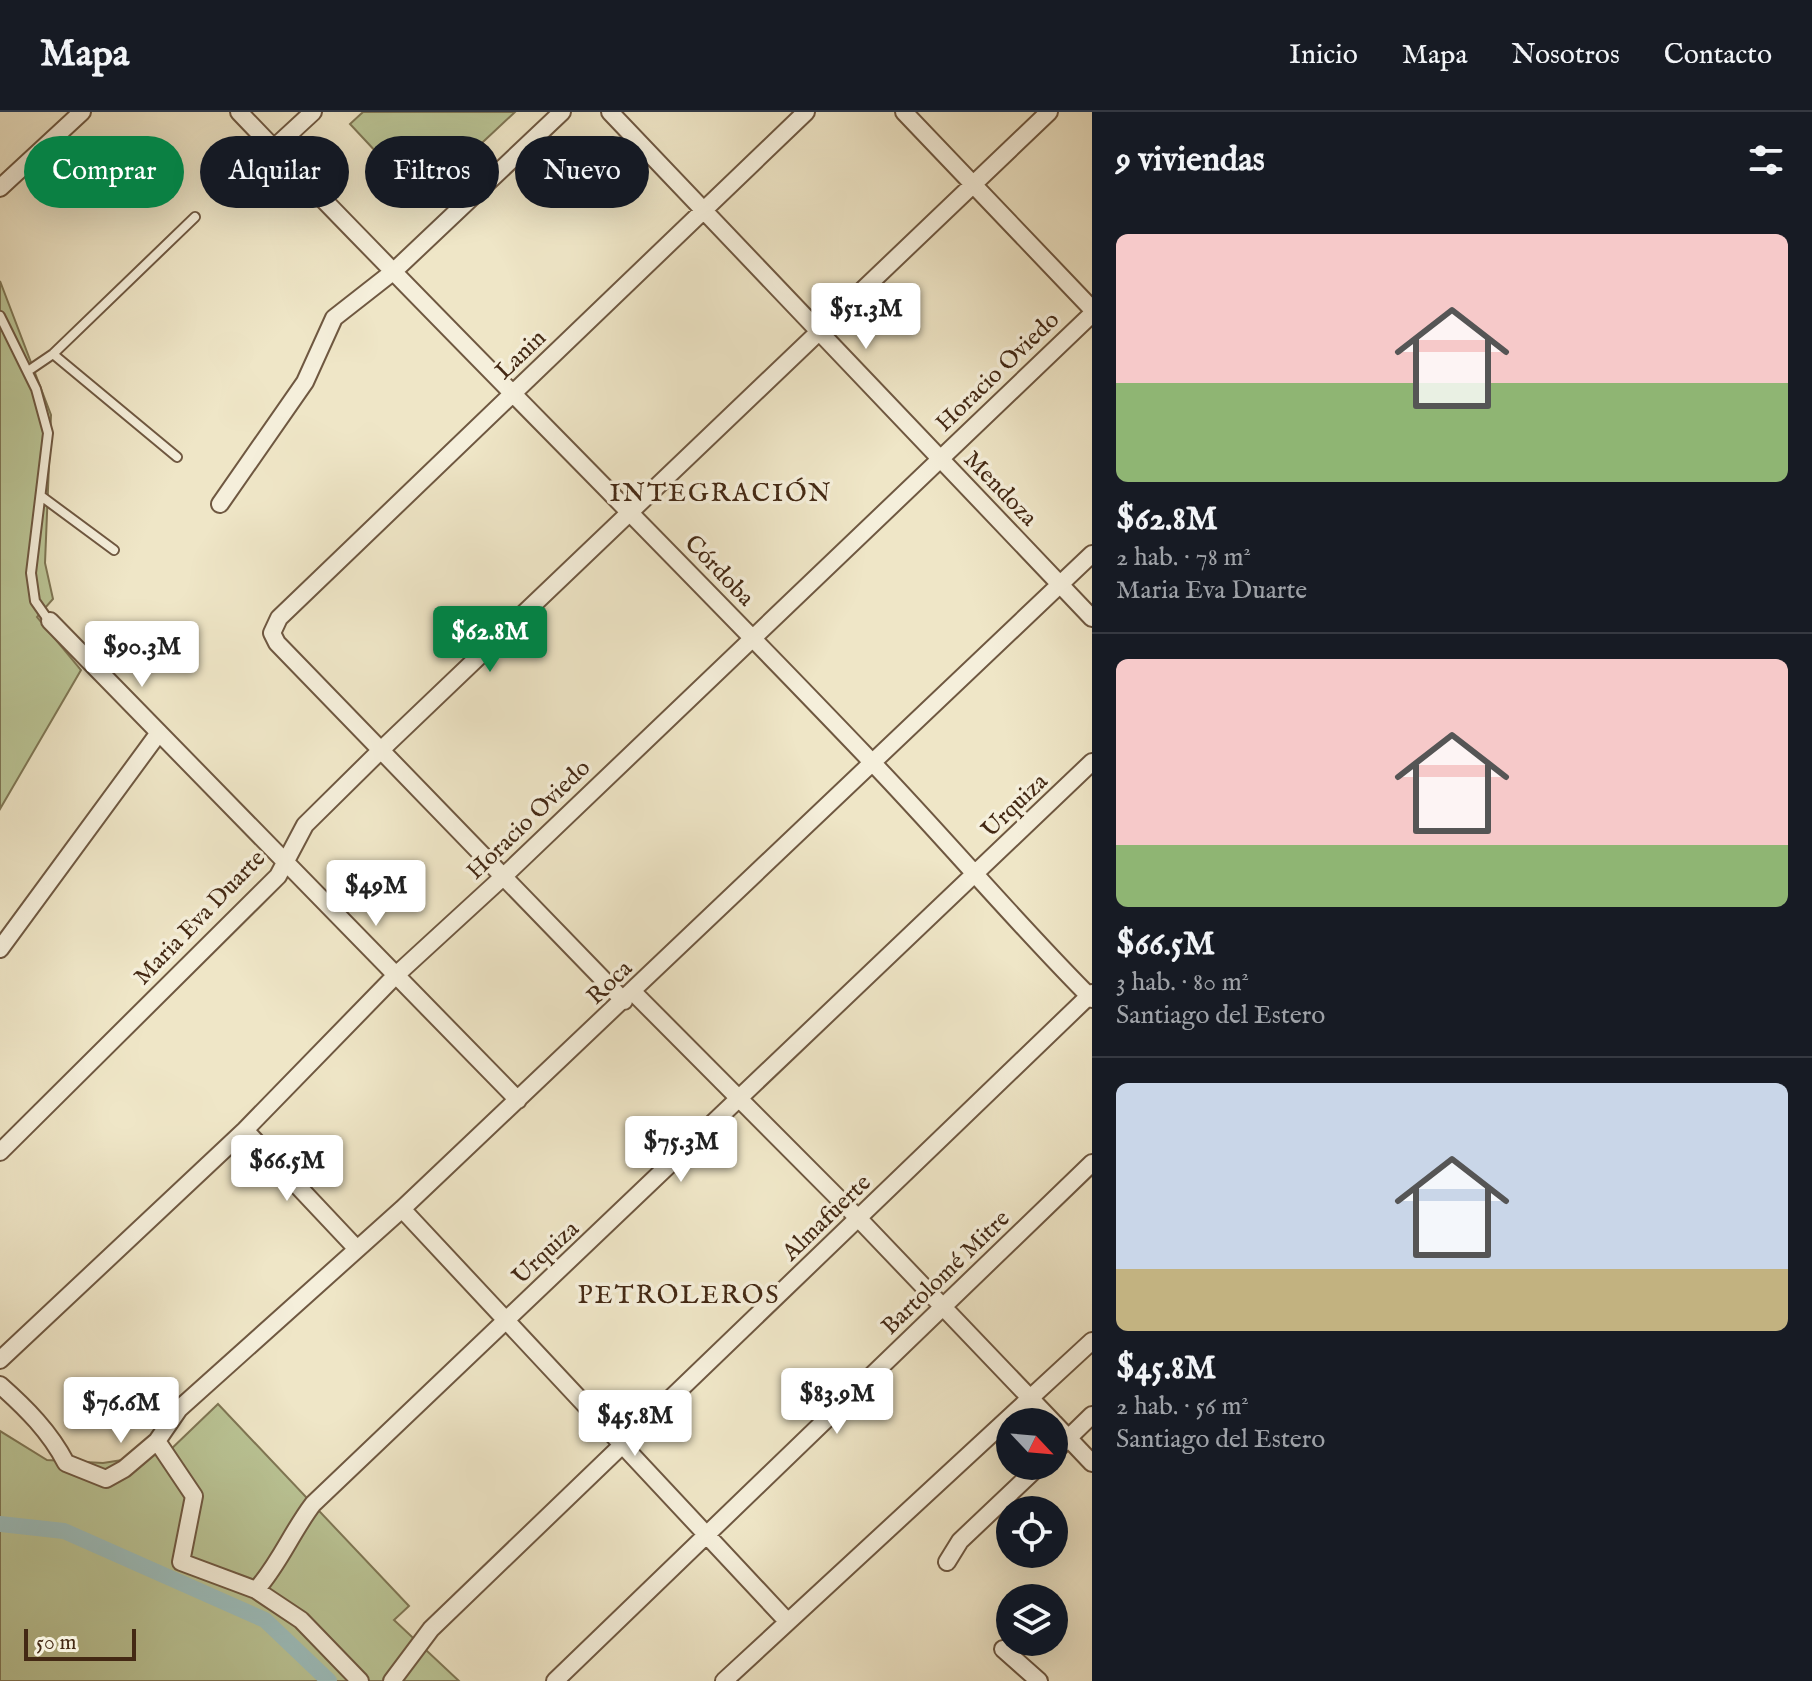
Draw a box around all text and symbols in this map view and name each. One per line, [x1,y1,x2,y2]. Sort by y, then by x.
text: Mapa [40,31,129,79]
text: Inicio [1289,38,1358,73]
text: Mapa [1402,38,1468,73]
text: Nosotros [1512,38,1620,73]
text: Contacto [1664,38,1772,73]
chip: Comprar [24,136,184,208]
chip: Alquilar [200,136,349,208]
chip: Filtros [365,136,499,208]
chip: Nuevo [515,136,649,208]
icon: filters [1744,138,1788,182]
text: 9 viviendas [1116,139,1265,182]
pin: $51.3M [801,283,931,351]
icon: home [1380,286,1524,430]
text: $51.3M [829,292,903,325]
street label: Horacio Oviedo [929,305,1067,439]
street label: Lanin [489,323,553,387]
street label: Mendoza [956,445,1044,534]
district label: INTEGRACIÓN [609,477,833,510]
text: $62.8M [1116,498,1218,541]
street label: Córdoba [677,529,761,614]
text: 2 hab. · 78 m² [1116,541,1251,574]
text: Maria Eva Duarte [1116,574,1307,607]
pin: $62.8M [425,606,555,674]
text: $62.8M [451,615,529,648]
pin: $90.3M [77,621,207,689]
text: $90.3M [103,630,181,663]
icon: home [1380,711,1524,855]
street label: Horacio Oviedo [460,753,598,887]
street label: Urquiza [975,766,1055,845]
street label: Maria Eva Duarte [128,844,273,992]
pin: $49M [329,860,423,928]
text: $49M [345,869,407,902]
text: $66.5M [1116,923,1215,966]
street label: Roca [581,954,640,1012]
text: 3 hab. · 80 m² [1116,966,1249,999]
text: Santiago del Estero [1116,999,1325,1032]
pin: $75.3M [616,1116,746,1184]
text: $75.3M [643,1125,719,1158]
pin: $66.5M [222,1135,352,1203]
icon: home [1380,1135,1524,1279]
text: $66.5M [249,1144,325,1177]
street label: Almafuerte [775,1168,878,1269]
street label: Bartolomé Mitre [875,1204,1017,1342]
street label: Urquiza [506,1214,587,1292]
district label: PETROLEROS [577,1279,781,1312]
text: $45.8M [1116,1347,1216,1390]
pin: $83.9M [772,1368,902,1436]
pin: $76.6M [56,1377,186,1445]
text: $83.9M [799,1377,875,1410]
text: $76.6M [82,1386,160,1419]
pin: $45.8M [570,1390,700,1458]
text: 2 hab. · 56 m² [1116,1390,1249,1423]
text: $45.8M [597,1399,673,1432]
north arrow [996,1408,1068,1480]
map controls [996,1408,1068,1656]
text: Santiago del Estero [1116,1423,1325,1456]
button: locate [996,1496,1068,1568]
button: layers [996,1584,1068,1656]
scale bar [24,1625,136,1661]
text: 50 m [36,1629,77,1657]

